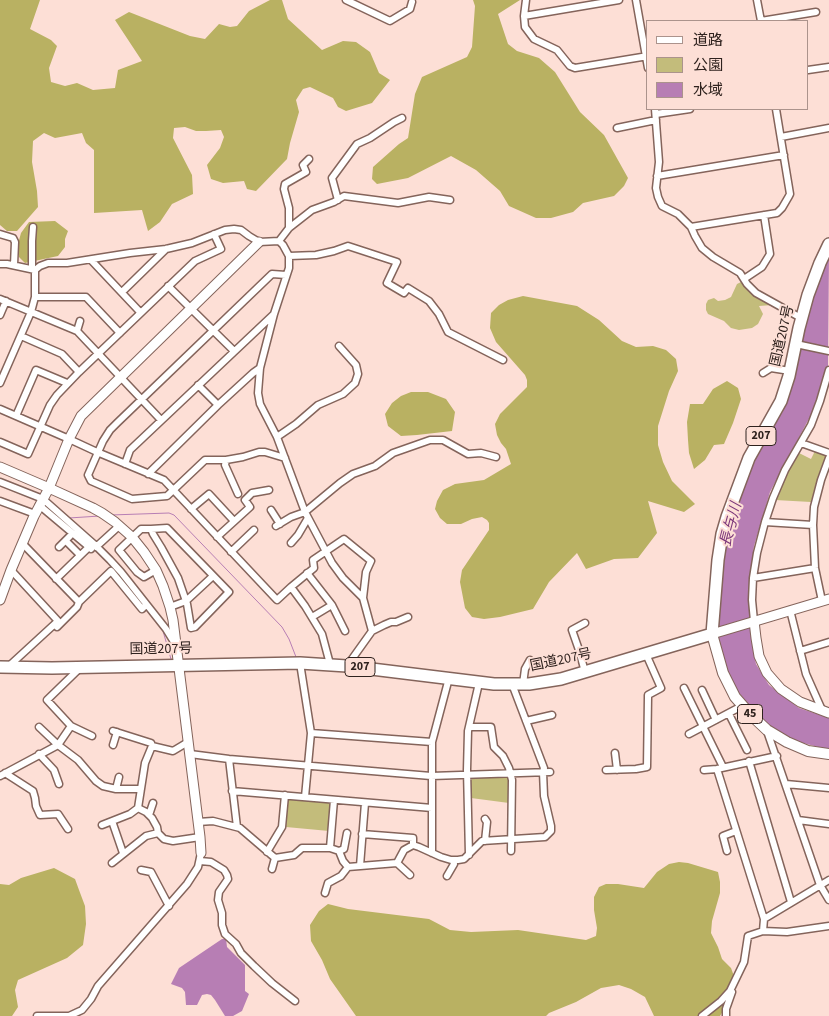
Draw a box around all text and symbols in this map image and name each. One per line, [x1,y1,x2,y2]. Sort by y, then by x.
legend [646,20,809,110]
text: 道路 [693,30,723,51]
text: 公園 [693,55,723,76]
text: 水域 [693,80,723,101]
street label: 国道207号 [768,303,798,369]
road number: 207 [746,426,776,446]
water label: 長与川 [717,501,747,549]
street label: 国道207号 [129,641,193,659]
street label: 国道207号 [529,646,593,676]
road number: 207 [345,658,375,676]
road number: 45 [738,704,762,724]

